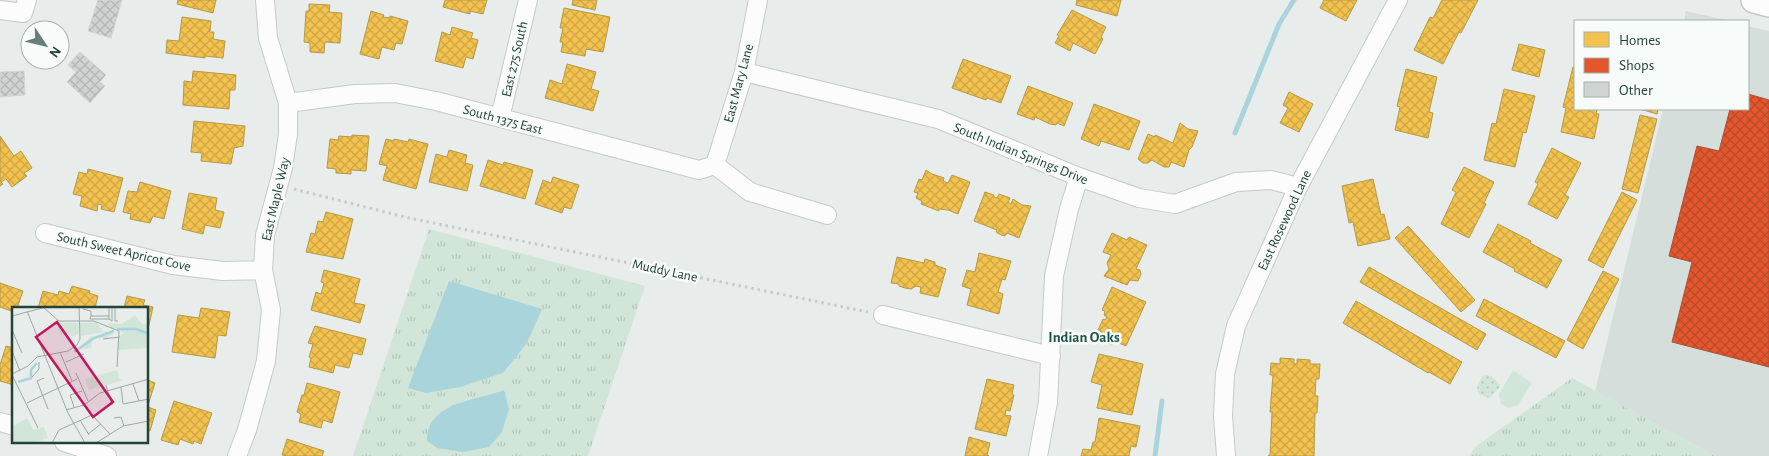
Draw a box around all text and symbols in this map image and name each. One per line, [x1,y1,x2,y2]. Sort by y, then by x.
north arrow [20,20,70,70]
street label: East 275 South [499,20,530,98]
legend [1574,20,1749,110]
text: Homes [1619,33,1661,48]
street label: East Mary Lane [722,42,756,124]
text: N [46,44,63,60]
text: Shops [1619,58,1654,73]
text: Other [1619,83,1653,98]
street label: South 1375 East [462,103,544,137]
street label: South Indian Springs Drive [951,120,1090,187]
street label: East Maple Way [260,156,292,243]
street label: East Rosewood Lane [1256,168,1314,273]
street label: South Sweet Apricot Cove [55,230,192,274]
street label: Muddy Lane [631,257,699,285]
inset map [12,307,149,444]
district label: Indian Oaks [1048,330,1120,345]

